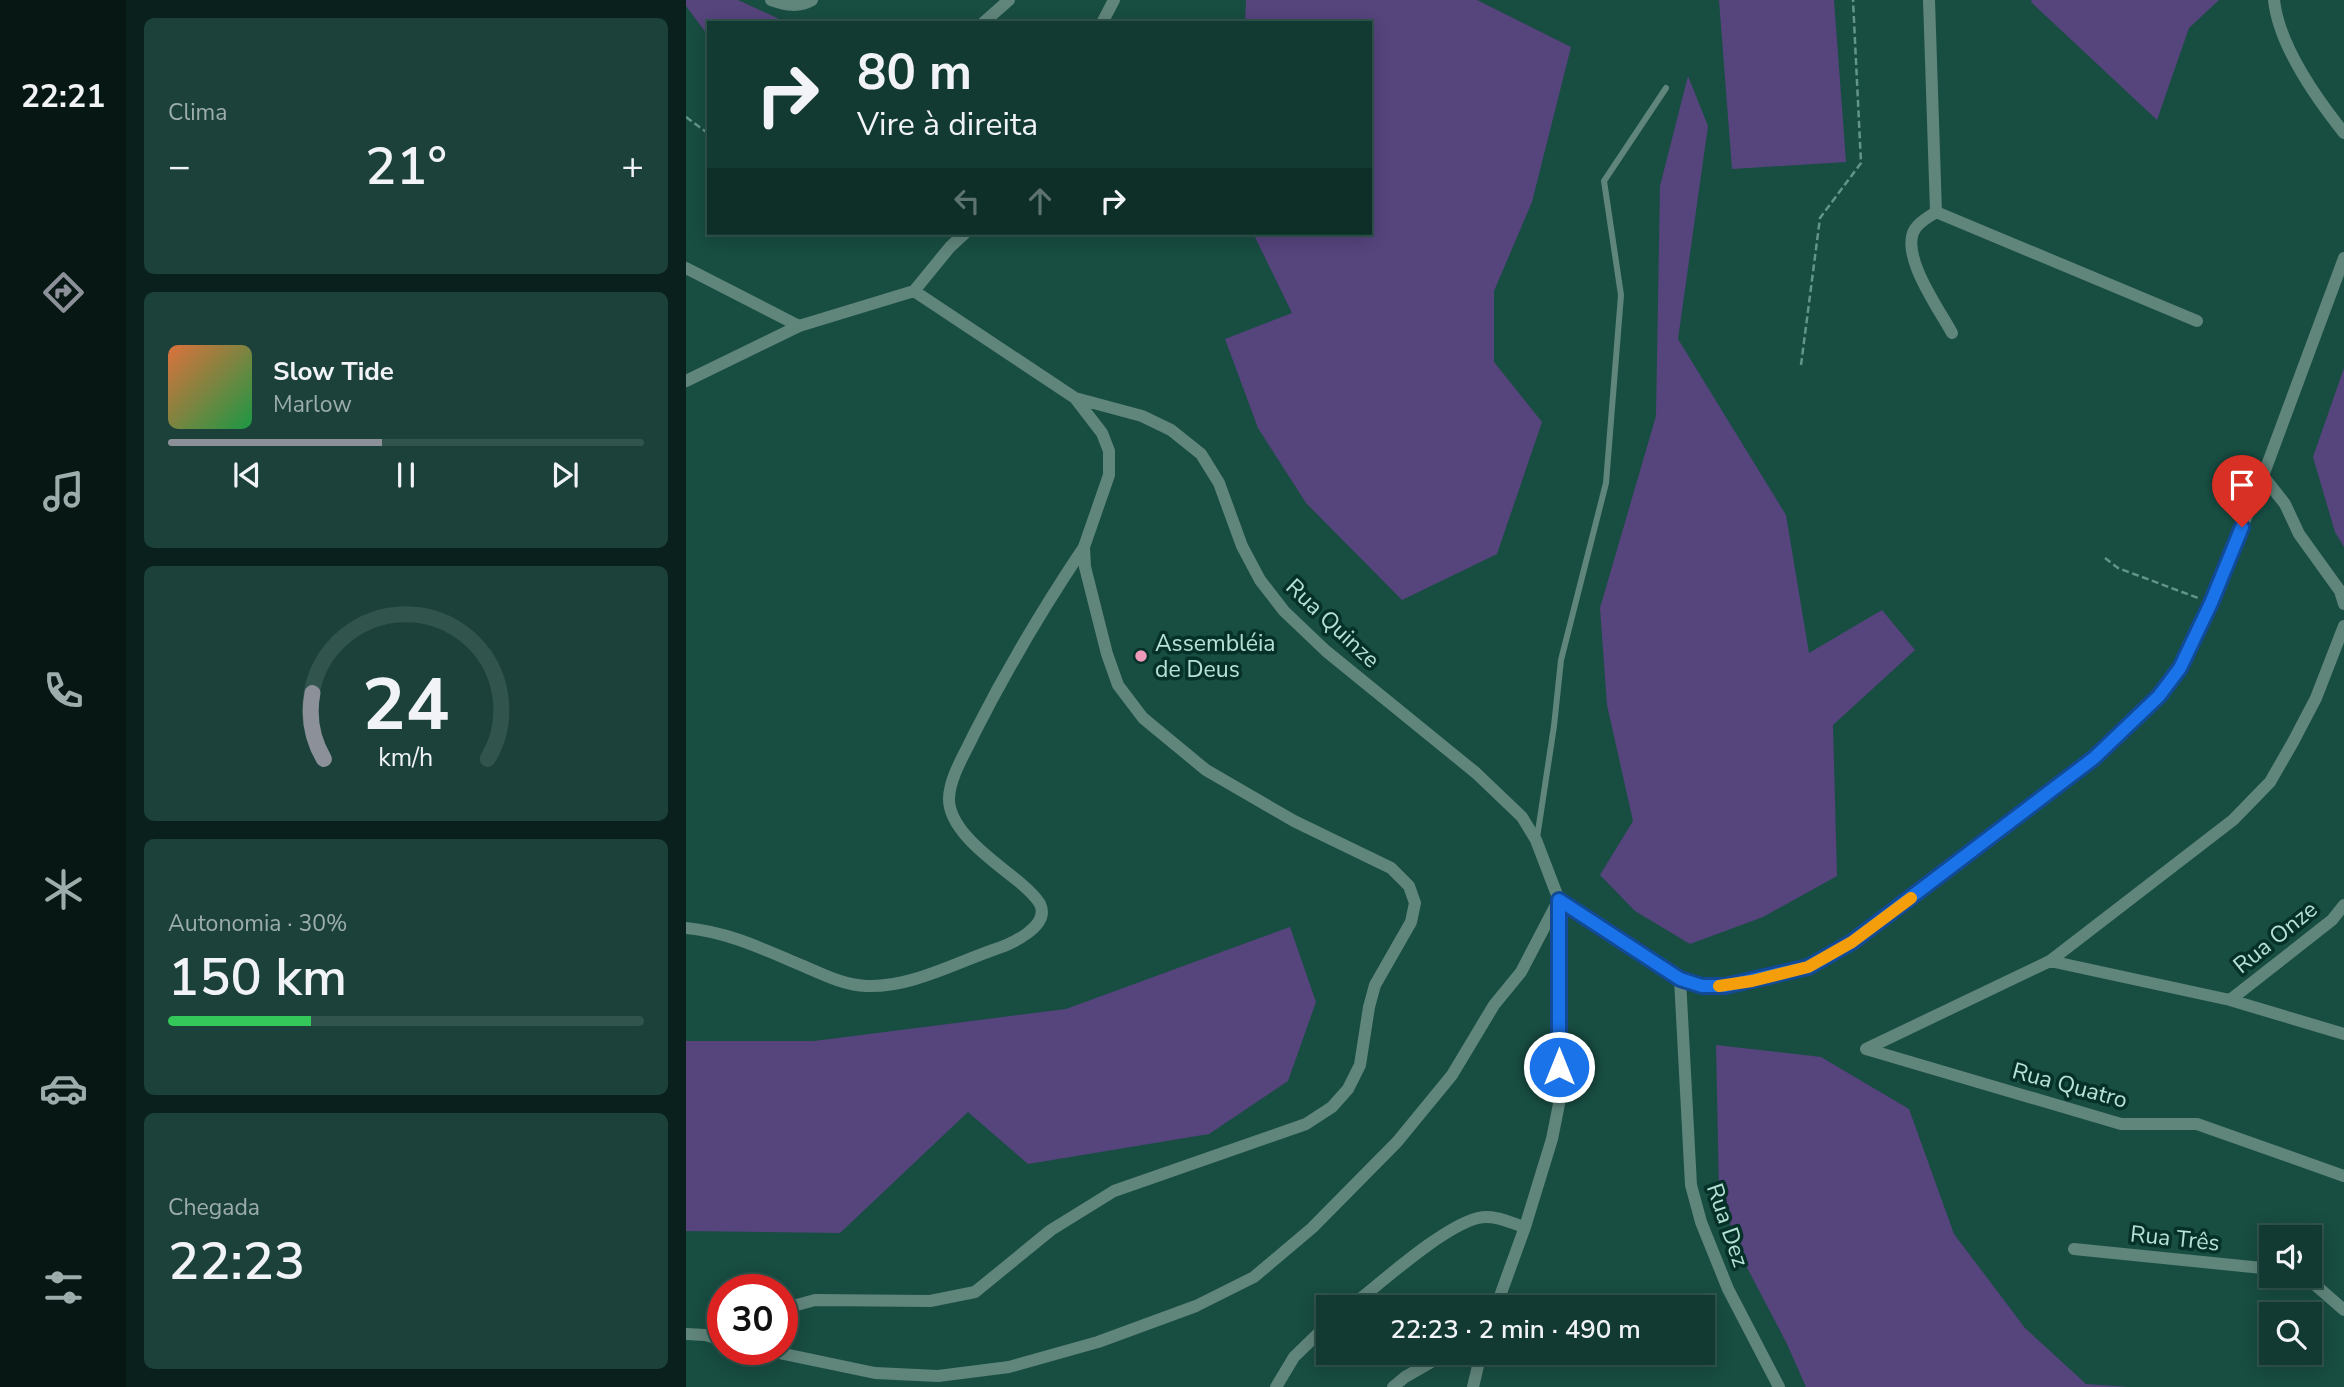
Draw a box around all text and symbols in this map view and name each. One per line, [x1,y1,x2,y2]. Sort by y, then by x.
text: 80 m [857,39,972,106]
icon: right [742,49,833,140]
text: 22:21 [21,75,105,118]
text: Clima [168,97,228,128]
text: Vire à direita [857,103,1038,146]
text: 21° [365,131,447,202]
text: − [168,141,191,192]
text: + [621,141,644,192]
icon: left [948,182,986,220]
icon: ahead [1021,182,1059,220]
icon: right [1094,182,1132,220]
icon: directions [39,268,88,317]
text: Slow Tide [273,354,394,389]
text: Marlow [273,389,352,420]
pin [2212,455,2272,527]
icon: previous [228,456,266,494]
icon: pause [387,456,425,494]
icon: next [546,456,584,494]
icon: arrive [2223,466,2261,504]
icon: music [39,467,88,516]
street label: Rua Quinze [1279,572,1386,675]
place label: Assembléia de Deus [1155,628,1276,685]
marker: Assembléia de Deus [1133,648,1149,664]
text: 24 [362,656,450,756]
icon: phone [39,666,88,715]
text: km/h [378,741,434,775]
icon: climate [39,865,88,914]
street label: Rua Onze [2227,894,2324,981]
text: Autonomia · 30% [168,908,348,939]
text: 150 km [168,942,347,1013]
position arrow [1522,1030,1596,1104]
street label: Rua Quatro [2009,1055,2131,1116]
icon: car [39,1064,88,1113]
street label: Rua Dez [1699,1179,1756,1271]
text: Chegada [168,1192,260,1223]
street label: Rua Três [2129,1218,2221,1259]
map controls [2259,1225,2322,1365]
button: sound [2259,1225,2322,1288]
text: 22:23 [168,1226,305,1297]
icon: filters [39,1263,88,1312]
speed limit sign: 30 [707,1274,798,1365]
button: search [2259,1302,2322,1365]
text: 22:23 · 2 min · 490 m [1390,1312,1641,1347]

